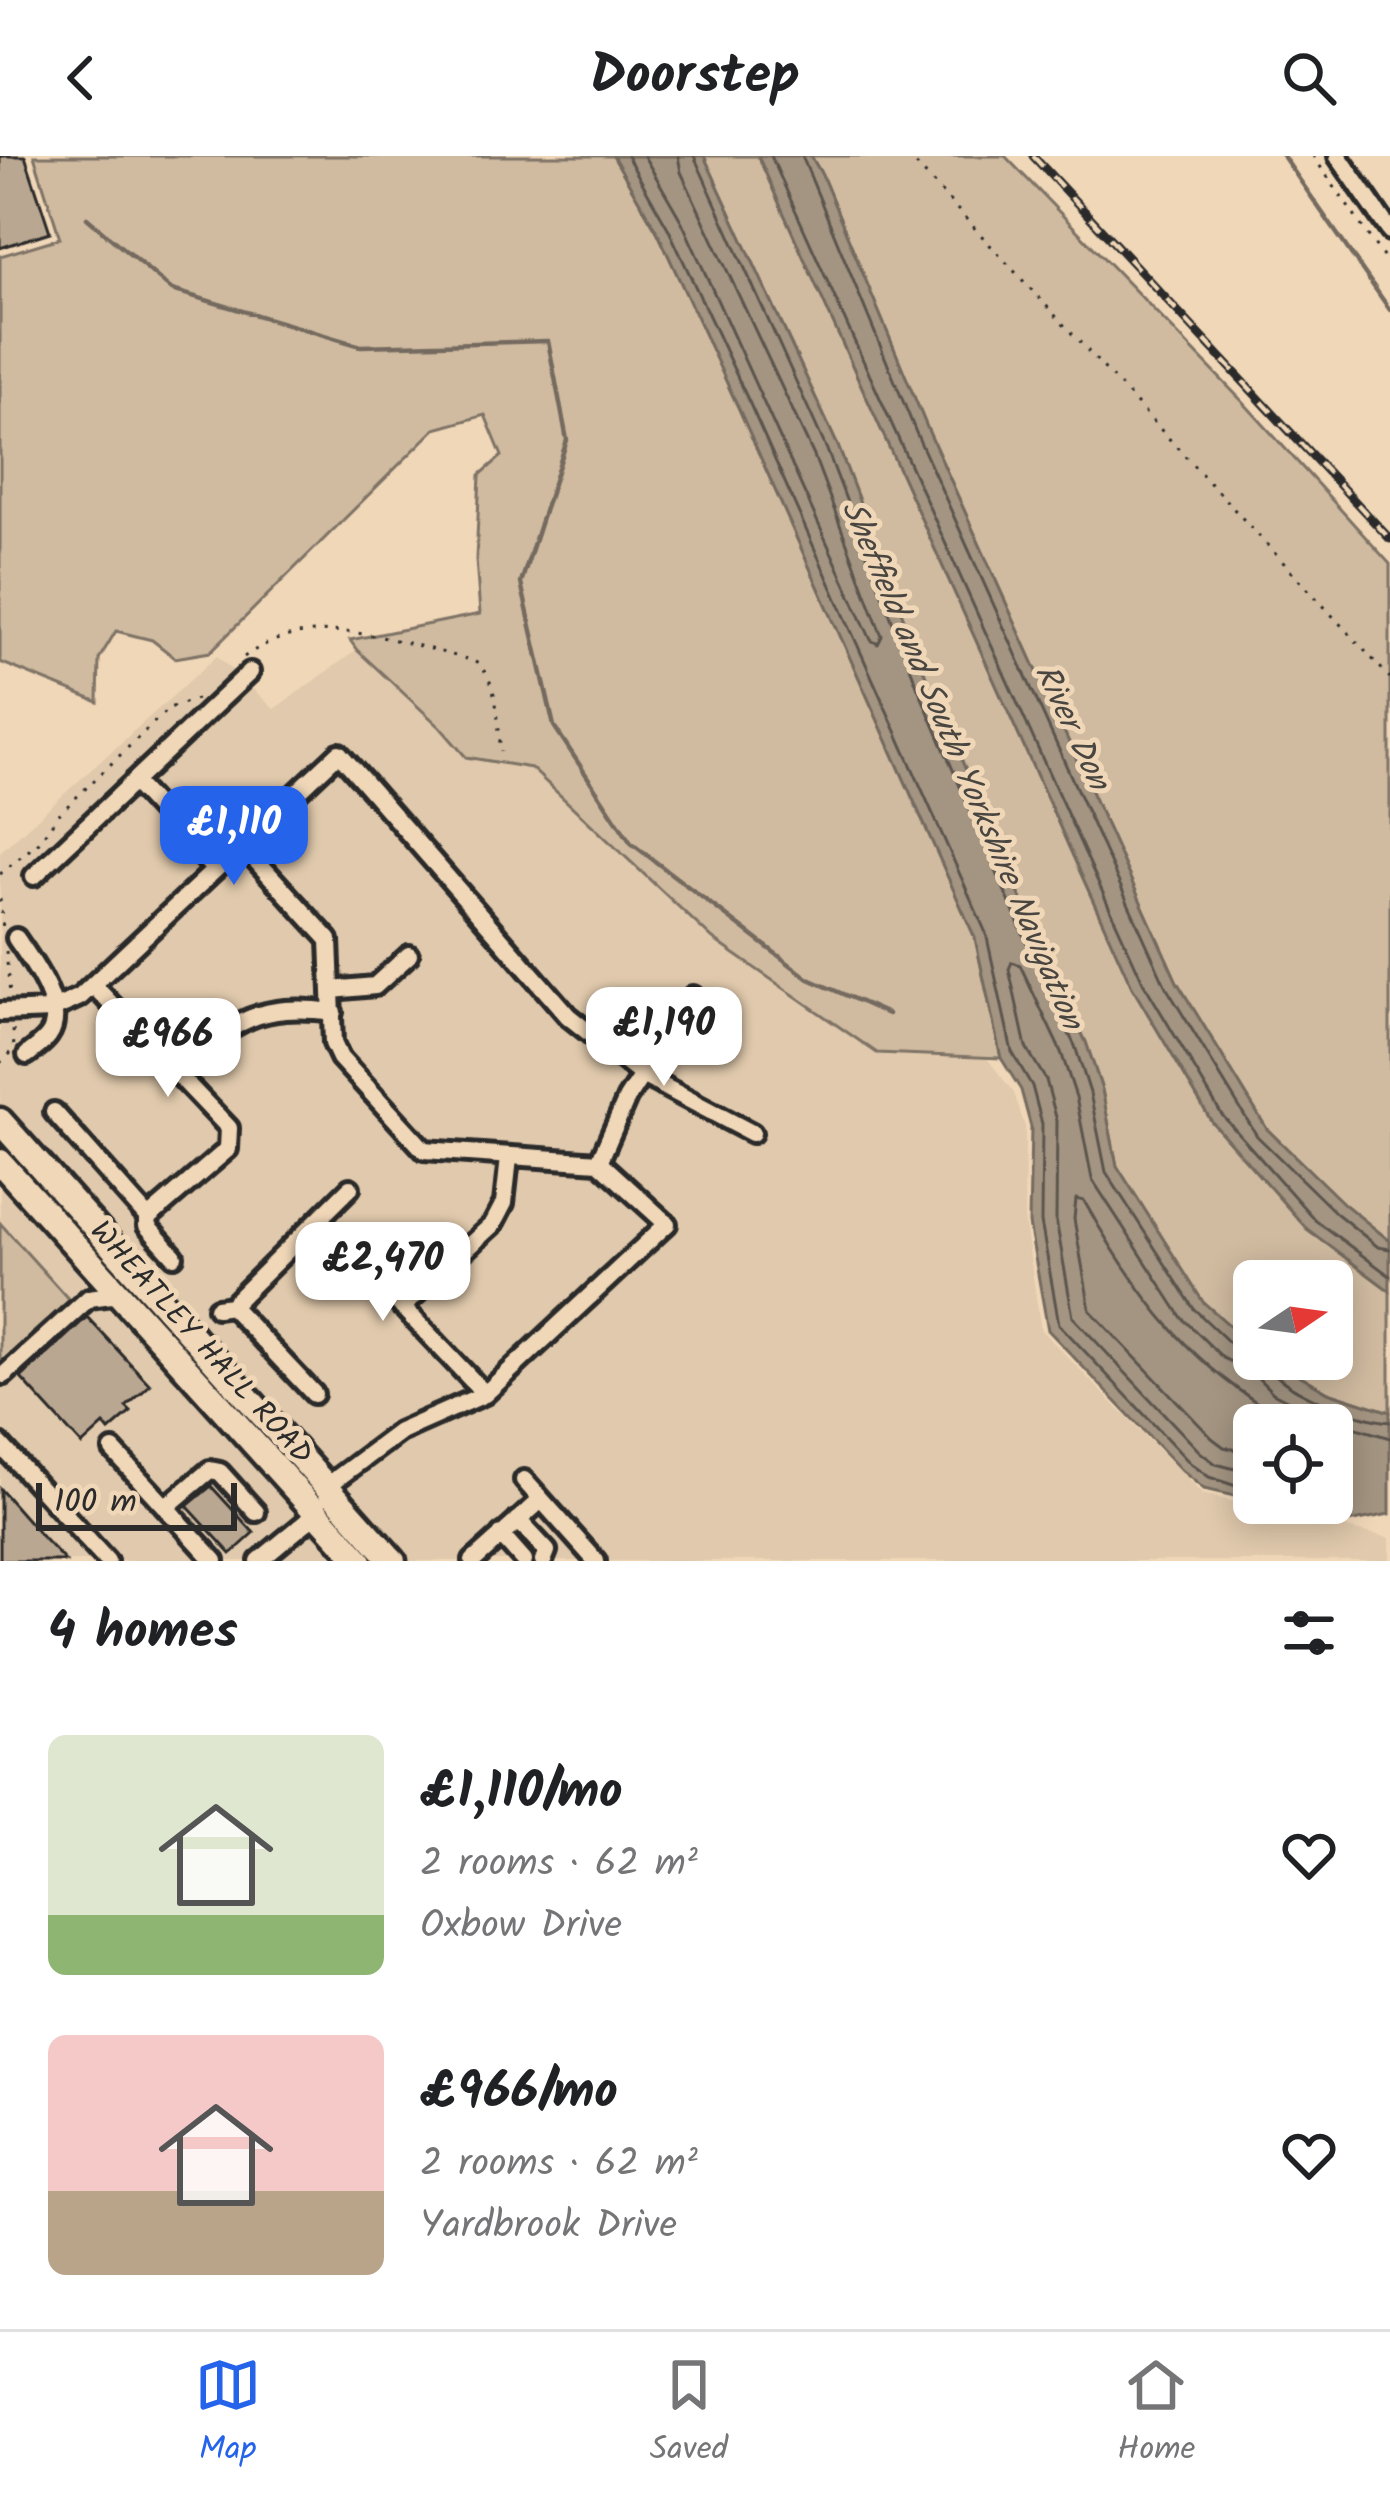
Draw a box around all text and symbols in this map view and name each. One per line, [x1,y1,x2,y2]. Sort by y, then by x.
text: Doorstep [590,35,800,121]
icon: back [48,45,114,111]
icon: search [1276,45,1342,111]
water label: Sheffield and South Yorkshire Navigation [825,493,1098,1040]
water label: River Don [1019,656,1124,802]
pin: £1,110 [136,786,332,888]
text: £1,110 [187,794,281,856]
pin: £1,190 [566,987,762,1089]
text: £1,190 [613,995,715,1057]
pin: £966 [97,998,239,1100]
text: £966 [123,1006,213,1068]
street label: WHEATLEY HALL ROAD [77,1210,324,1477]
pin: £2,470 [285,1222,481,1324]
text: £2,470 [322,1230,444,1292]
north arrow [1233,1260,1353,1380]
map controls [1233,1260,1353,1524]
button: locate [1233,1404,1353,1524]
scale bar [36,1477,237,1530]
text: 100 m [54,1477,137,1530]
text: 4 homes [48,1593,238,1674]
icon: filters [1276,1600,1342,1666]
text: £1,110/mo [420,1753,622,1834]
icon: home [144,1783,288,1927]
icon: heart [1276,1822,1342,1888]
text: 2 rooms · 62 m² [420,1834,698,1896]
text: Oxbow Drive [420,1896,622,1958]
text: £966/mo [420,2053,618,2134]
icon: home [144,2083,288,2227]
icon: heart [1276,2122,1342,2188]
text: 2 rooms · 62 m² [420,2134,698,2196]
text: Yardbrook Drive [420,2196,677,2258]
tab: Map [195,2352,261,2477]
tab: Saved [650,2352,728,2477]
tab: Home [1117,2352,1195,2477]

